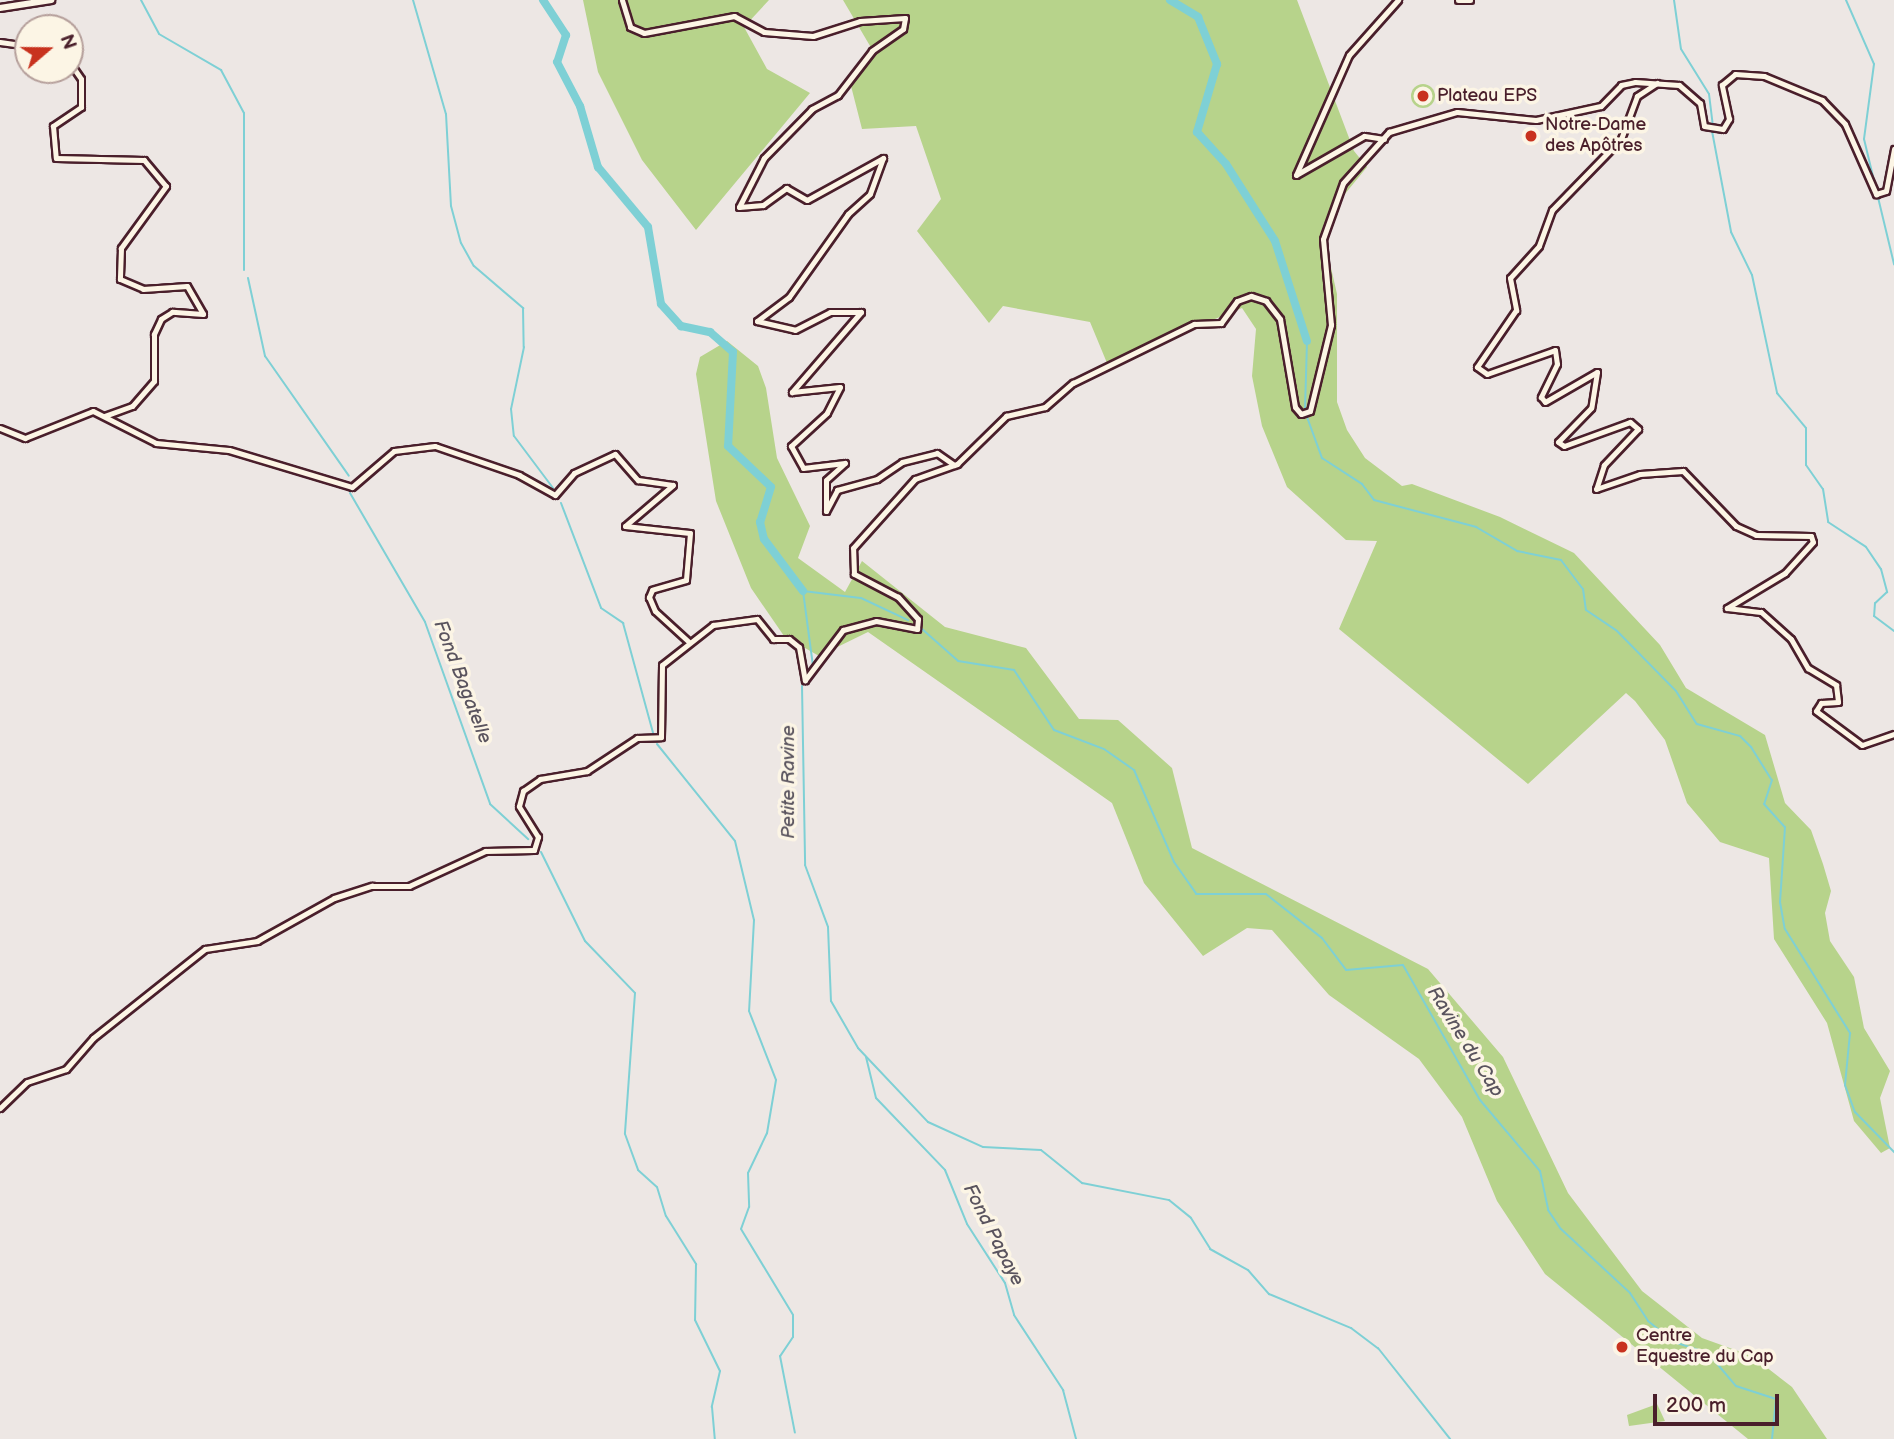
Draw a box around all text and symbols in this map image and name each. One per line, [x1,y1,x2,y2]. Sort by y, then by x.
north arrow [14,14,84,84]
text: N [54,32,81,53]
place label: Plateau EPS [1437,85,1537,107]
marker: Plateau EPS [1415,88,1431,104]
place label: Notre-Dame des Apôtres [1545,115,1646,158]
marker: Notre-Dame des Apôtres [1523,128,1539,144]
water label: Fond Bagatelle [428,617,496,747]
water label: Petite Ravine [778,725,800,839]
water label: Ravine du Cap [1422,982,1508,1102]
water label: Fond Papaye [958,1180,1028,1290]
place label: Centre Equestre du Cap [1636,1326,1774,1368]
marker: Centre Equestre du Cap [1614,1339,1630,1355]
scale bar [1656,1380,1782,1424]
text: 200 m [1666,1393,1726,1418]

